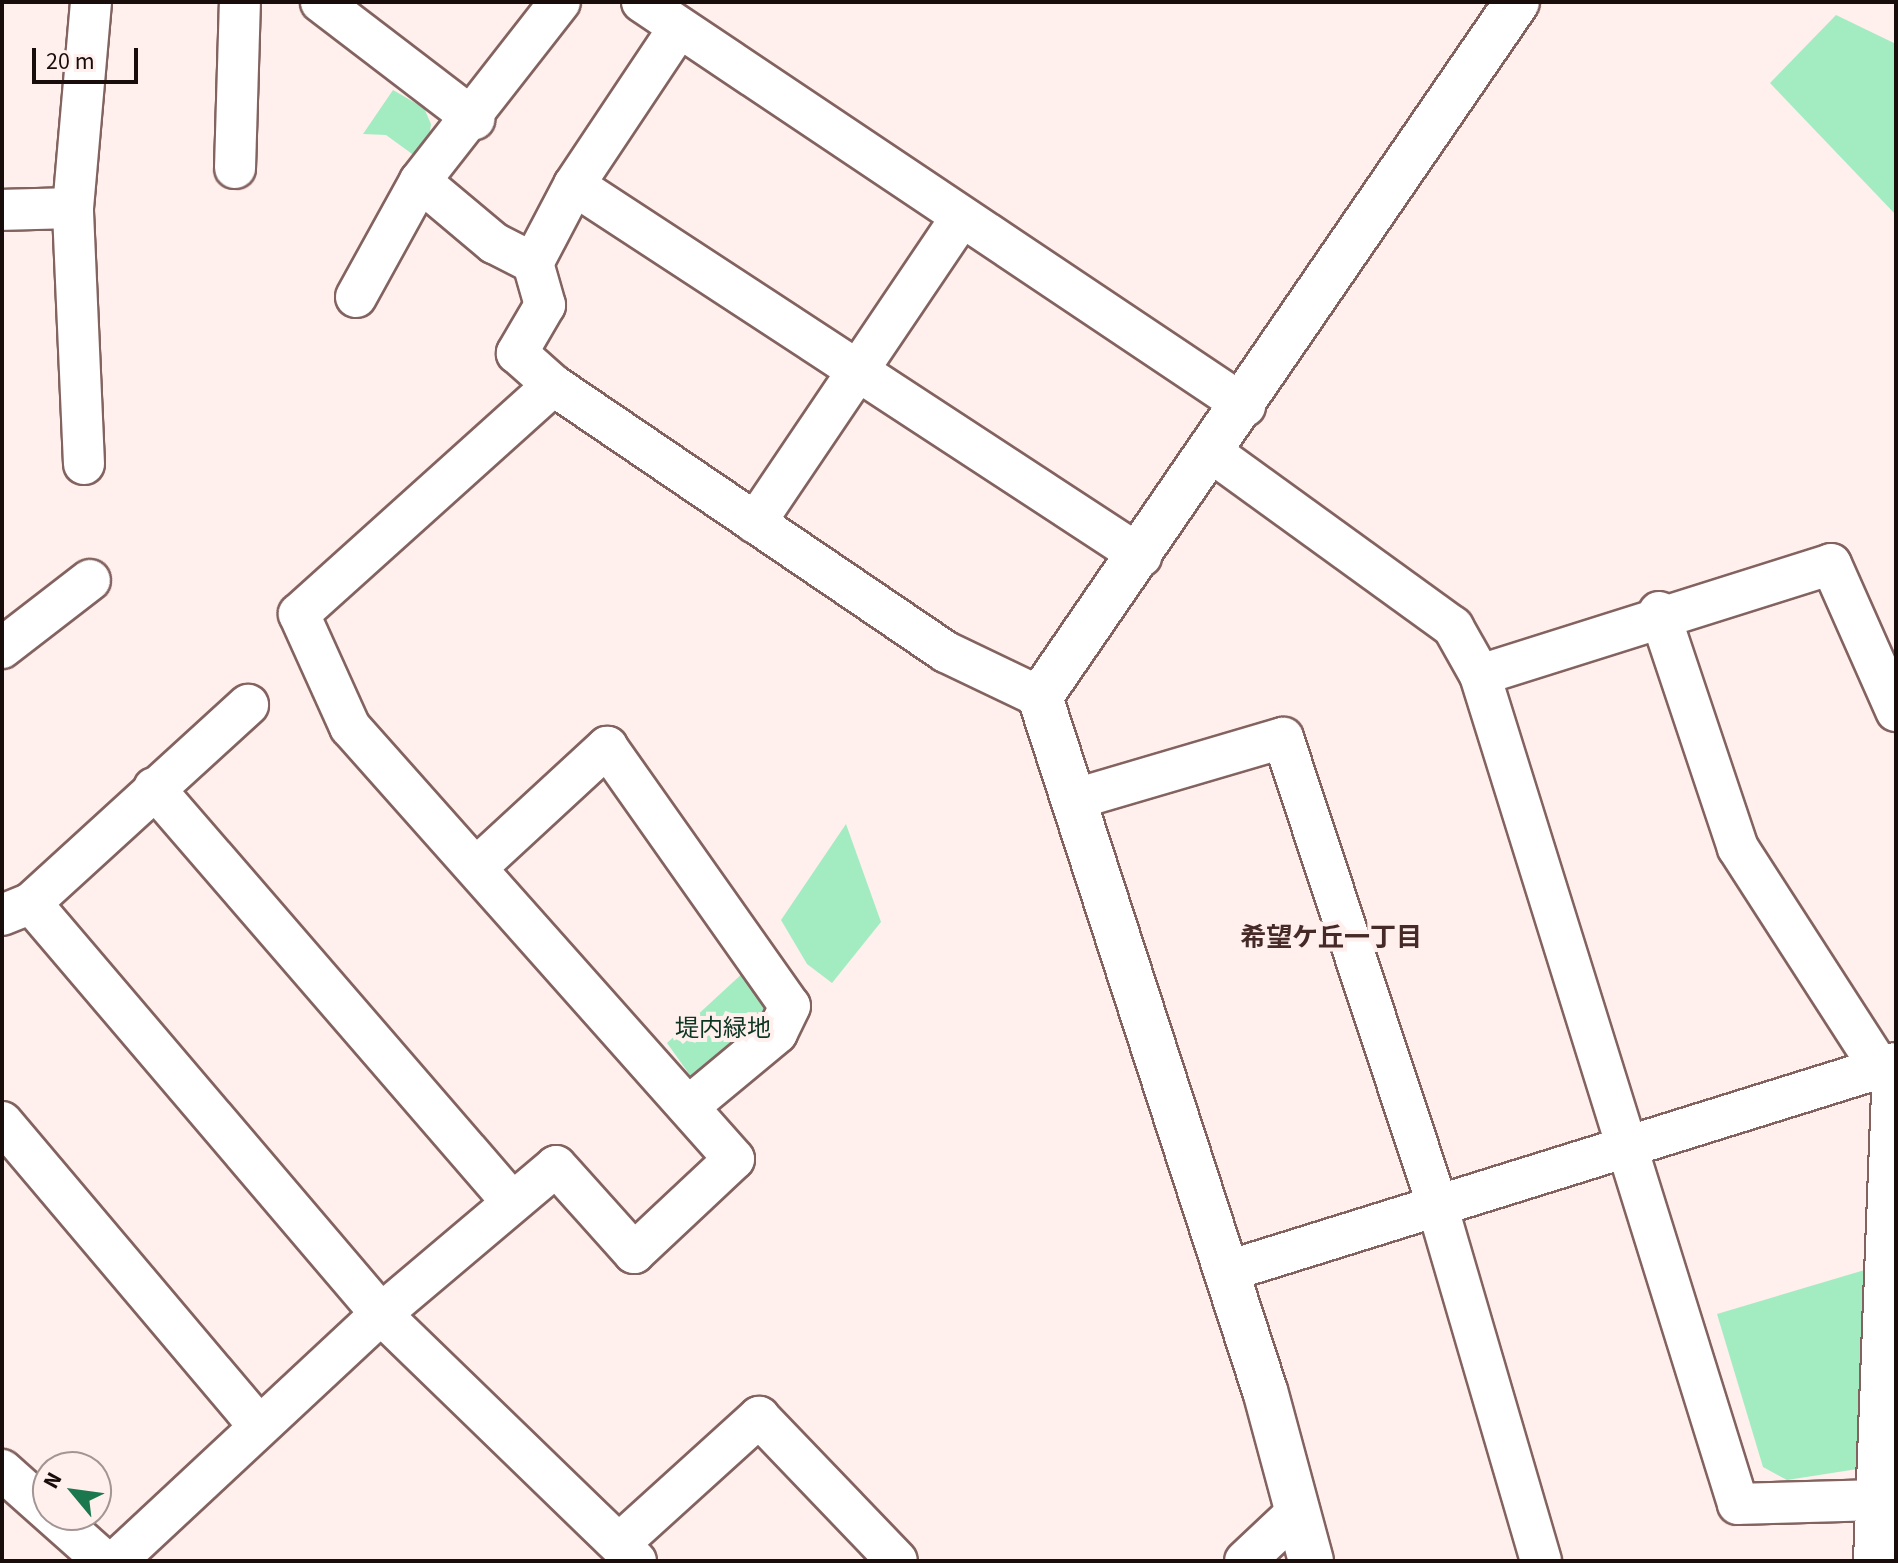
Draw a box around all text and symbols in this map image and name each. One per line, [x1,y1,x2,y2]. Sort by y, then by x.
scale bar [36,32,142,82]
text: 20 m [46,44,95,79]
district label: 希望ケ丘一丁目 [1240,922,1422,954]
park label: 堤内緑地 [675,1015,771,1043]
north arrow [32,1451,112,1531]
text: N [35,1466,70,1495]

